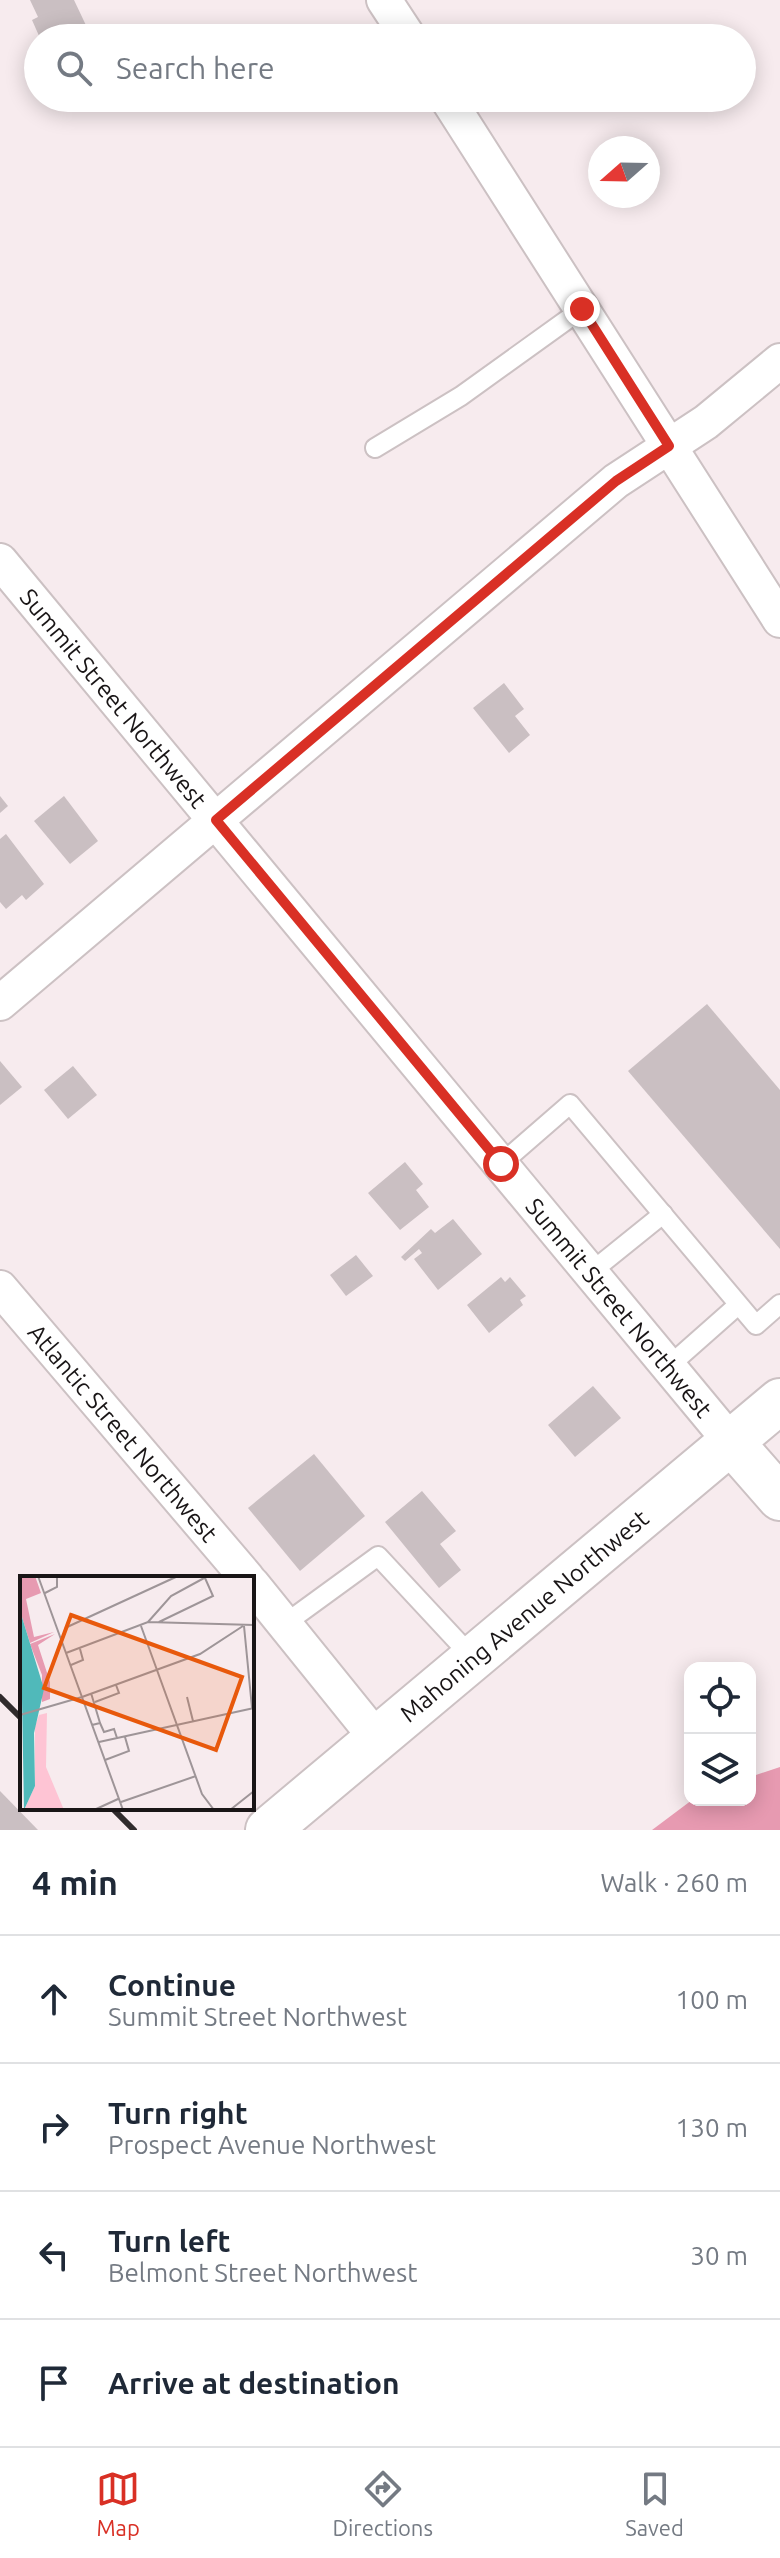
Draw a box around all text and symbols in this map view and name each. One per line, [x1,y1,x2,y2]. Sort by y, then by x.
search box [24,24,756,112]
icon: search [52,46,96,90]
text: Search here [116,51,275,85]
north arrow [588,136,660,208]
route end [564,291,600,327]
street label: Summit Street Northwest [15,583,213,813]
route start [483,1146,519,1182]
street label: Summit Street Northwest [521,1193,718,1423]
street label: Atlantic Street Northwest [23,1318,224,1547]
street label: Mahoning Avenue Northwest [395,1504,654,1727]
inset map [20,1576,254,1810]
map controls [684,1662,756,1806]
button: locate [684,1662,756,1734]
button: layers [684,1734,756,1806]
text: 4 min [32,1863,118,1901]
text: Walk · 260 m [600,1868,748,1897]
text: Continue [108,1968,236,2002]
icon: ahead [32,1977,76,2021]
text: 100 m [676,1985,748,2014]
text: Summit Street Northwest [108,2002,407,2031]
text: Turn right [108,2096,248,2130]
icon: right [32,2105,76,2149]
text: 130 m [676,2113,748,2142]
text: Prospect Avenue Northwest [108,2130,436,2159]
text: Turn left [108,2224,230,2258]
icon: left [32,2233,76,2277]
text: 30 m [690,2241,748,2270]
text: Belmont Street Northwest [108,2258,418,2287]
icon: arrive [32,2361,76,2405]
text: Arrive at destination [108,2366,400,2400]
tab: Map [96,2467,140,2540]
tab: Directions [332,2467,433,2540]
tab: Saved [625,2467,684,2540]

